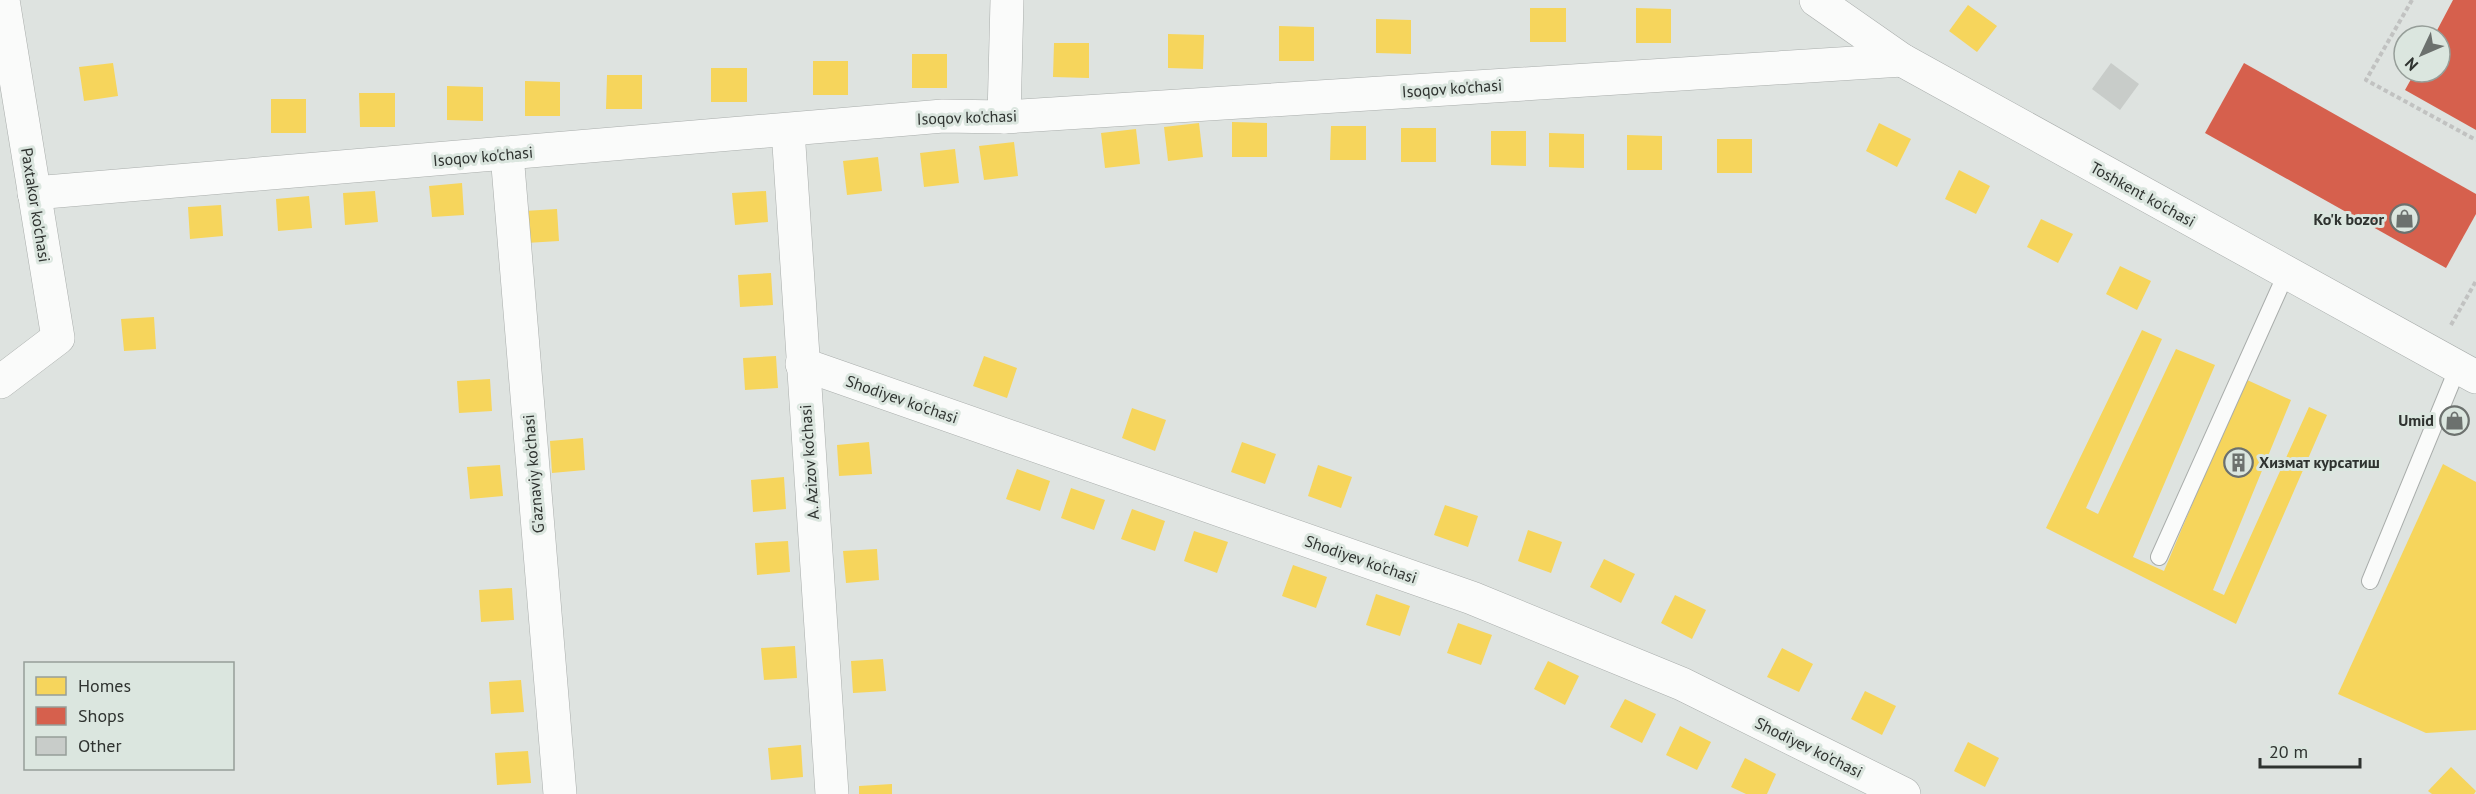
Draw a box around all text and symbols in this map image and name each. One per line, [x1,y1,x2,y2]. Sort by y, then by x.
north arrow [2392,24,2452,84]
text: N [2400,54,2422,75]
street label: Isoqov ko'chasi [1401,75,1503,101]
street label: Isoqov ko'chasi [917,105,1017,129]
street label: Isoqov ko'chasi [432,142,534,170]
street label: Paxtakor ko'chasi [17,146,55,264]
street label: Toshkent ko'chasi [2087,157,2199,231]
shop icon: Ko'k bozor [2389,203,2421,235]
place label: Ko'k bozor [2314,209,2384,229]
street label: Shodiyev ko'chasi [843,370,961,428]
street label: A. Azizov ko'chasi [795,404,823,520]
shop icon: Umid [2439,404,2471,436]
place label: Umid [2398,410,2434,430]
street label: G'aznaviy ko'chasi [518,414,548,534]
building icon: Хизмат курсатиш [2222,446,2254,478]
place label: Хизмат курсатиш [2259,452,2380,472]
street label: Shodiyev ko'chasi [1302,530,1420,588]
legend [24,662,234,770]
text: Homes [78,674,131,697]
text: Shops [78,704,124,727]
street label: Shodiyev ko'chasi [1752,712,1866,782]
scale bar [2260,731,2360,769]
text: Other [78,734,122,757]
text: 20 m [2269,740,2308,763]

